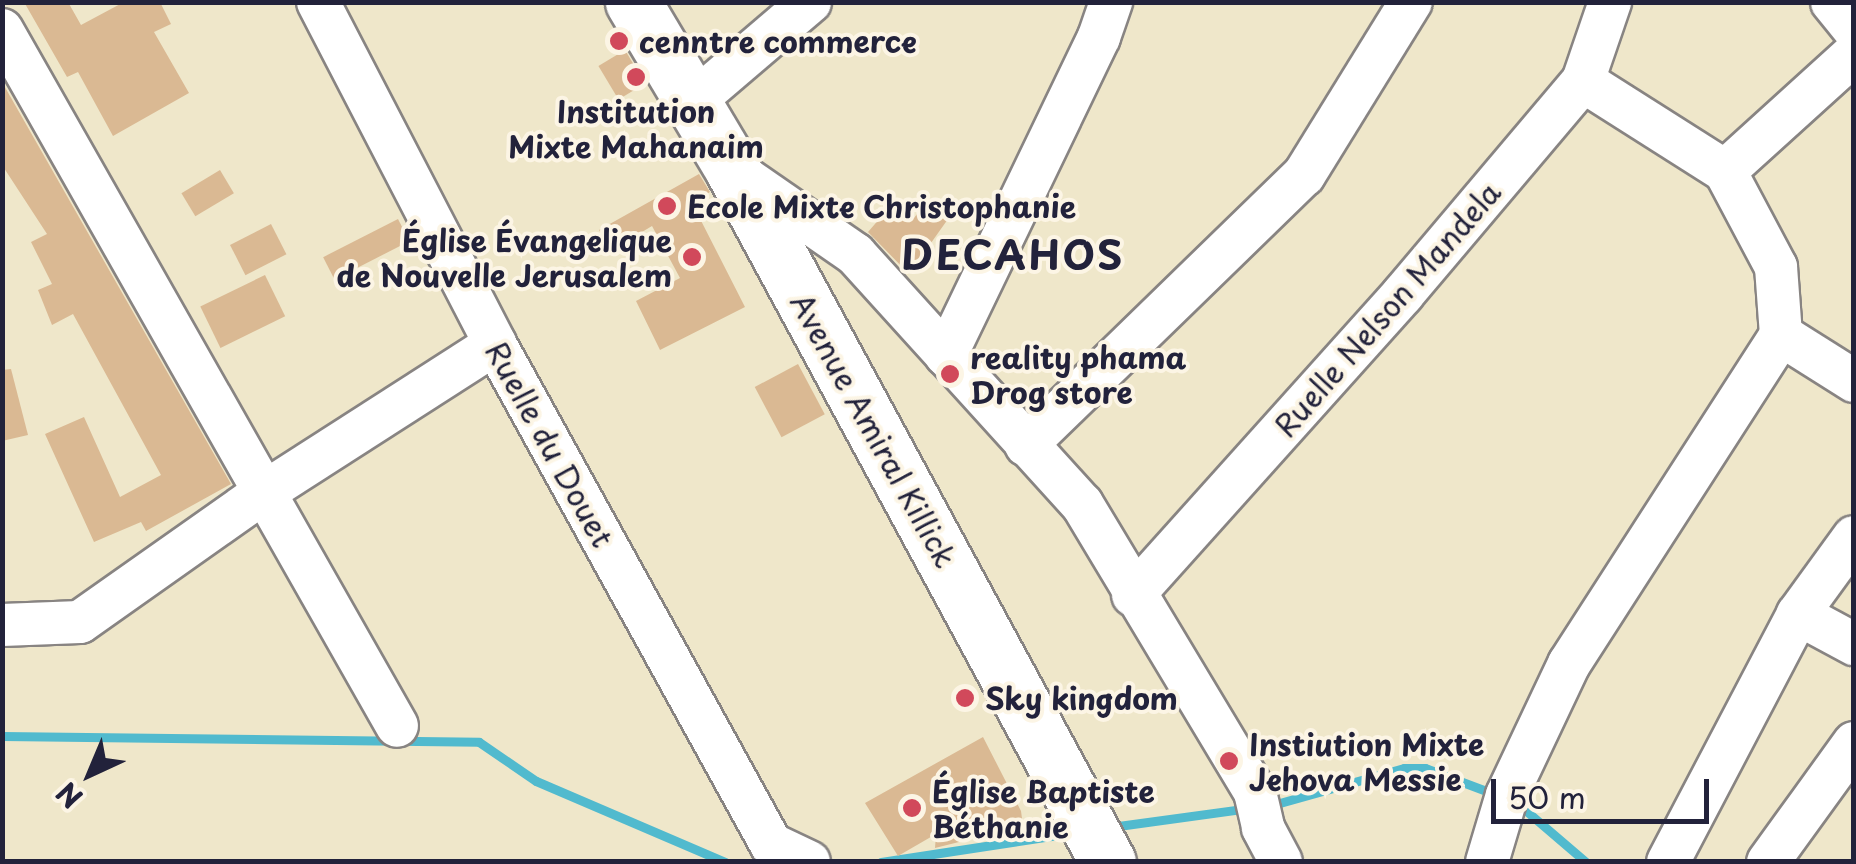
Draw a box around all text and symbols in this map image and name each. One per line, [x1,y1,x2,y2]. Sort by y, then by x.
place label: cenntre commerce [639,23,919,59]
marker: cenntre commerce [608,30,630,52]
marker: Institution Mixte Mahanaim [625,66,647,88]
place label: Institution Mixte Mahanaim [508,93,764,164]
street label: Ruelle Nelson Mandela [1267,174,1507,444]
place label: Ecole Mixte Christophanie [687,188,1080,224]
marker: Ecole Mixte Christophanie [656,195,678,217]
place label: Église Évangelique de Nouvelle Jerusalem [335,222,672,292]
district label: DECAHOS [900,230,1126,278]
marker: Église Évangelique de Nouvelle Jerusalem [681,246,703,268]
street label: Avenue Amiral Killick [784,287,964,573]
street label: Ruelle du Douet [478,334,622,554]
place label: reality phama Drog store [970,339,1187,410]
marker: reality phama Drog store [939,363,961,385]
place label: Sky kingdom [985,680,1180,716]
marker: Sky kingdom [954,687,976,709]
north arrow [40,724,140,824]
place label: Instiution Mixte Jehova Messie [1249,726,1485,796]
marker: Instiution Mixte Jehova Messie [1218,750,1240,772]
scale bar [1496,759,1714,821]
text: N [46,773,92,819]
place label: Église Baptiste Béthanie [932,773,1156,844]
text: 50 m [1508,774,1586,819]
marker: Église Baptiste Béthanie [901,797,923,819]

